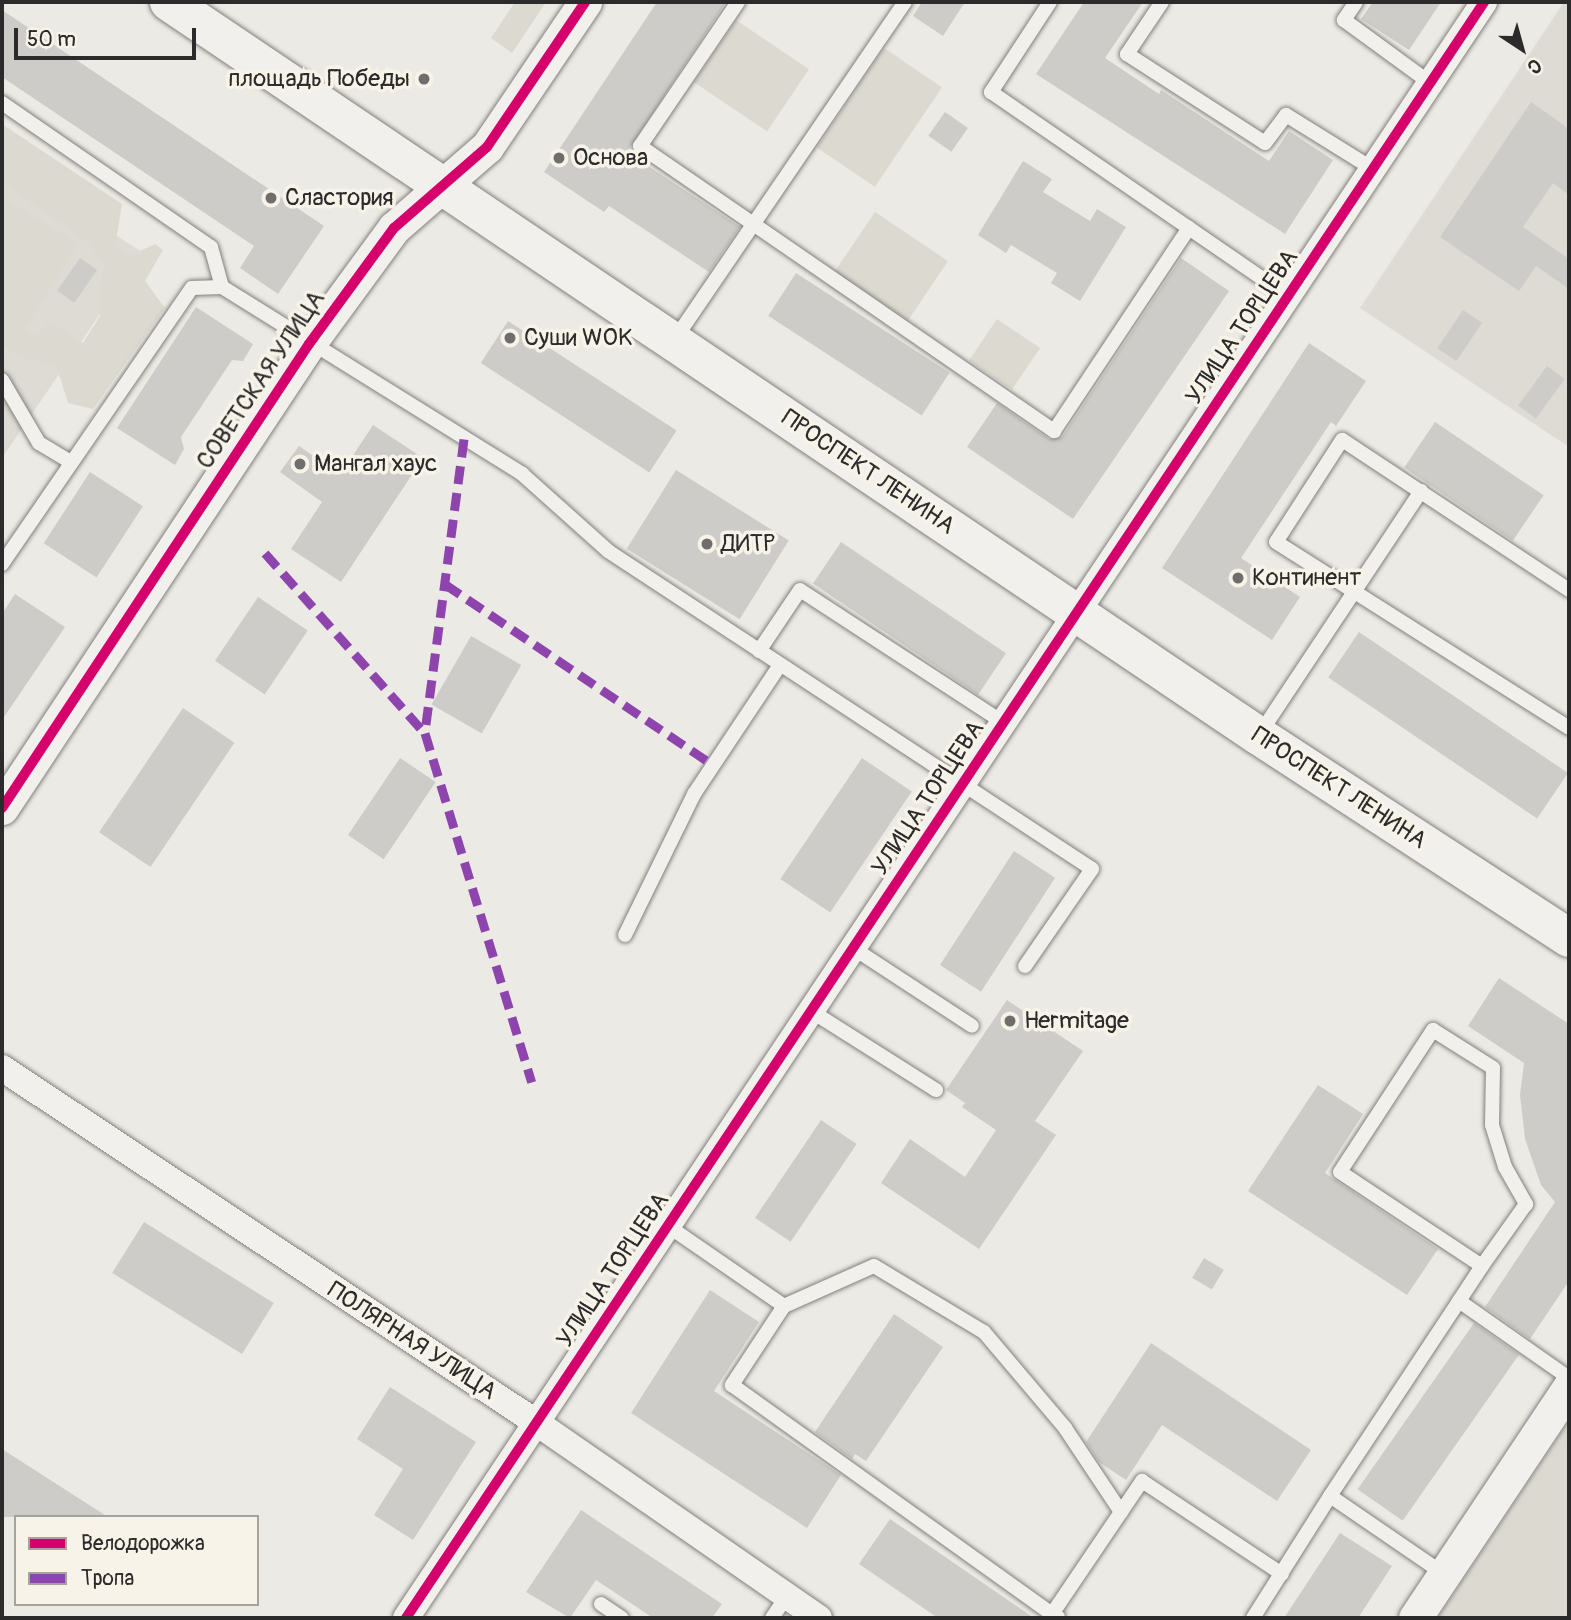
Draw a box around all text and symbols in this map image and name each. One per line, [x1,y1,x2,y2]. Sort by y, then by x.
scale bar [18,14,200,58]
north arrow [1487,14,1557,84]
text: 50 m [27,26,76,53]
text: С [1523,53,1546,79]
place label: площадь Победы [228,65,410,93]
marker: площадь Победы [416,71,432,87]
place label: Основа [573,144,648,172]
marker: Основа [551,150,567,166]
place label: Сластория [285,184,394,212]
marker: Сластория [263,190,279,206]
street label: УЛИЦА ТОРЦЕВА [1180,244,1304,410]
street label: СОВЕТСКАЯ УЛИЦА [191,286,331,474]
place label: Суши WOK [524,324,632,352]
marker: Суши WOK [502,330,518,346]
street label: ПРОСПЕКТ ЛЕНИНА [776,403,960,541]
place label: Мангал хаус [314,450,437,478]
marker: Мангал хаус [292,456,308,472]
place label: ДИТР [721,530,775,558]
marker: ДИТР [699,536,715,552]
place label: Континент [1252,564,1361,592]
marker: Континент [1230,570,1246,586]
street label: УЛИЦА ТОРЦЕВА [866,715,990,881]
street label: ПРОСПЕКТ ЛЕНИНА [1246,721,1432,855]
place label: Hermitage [1024,1007,1129,1035]
marker: Hermitage [1002,1013,1018,1029]
street label: УЛИЦА ТОРЦЕВА [551,1187,675,1353]
street label: ПОЛЯРНАЯ УЛИЦА [322,1276,502,1406]
legend [14,1515,259,1606]
text: Велодорожка [81,1530,205,1557]
text: Тропа [81,1565,134,1592]

